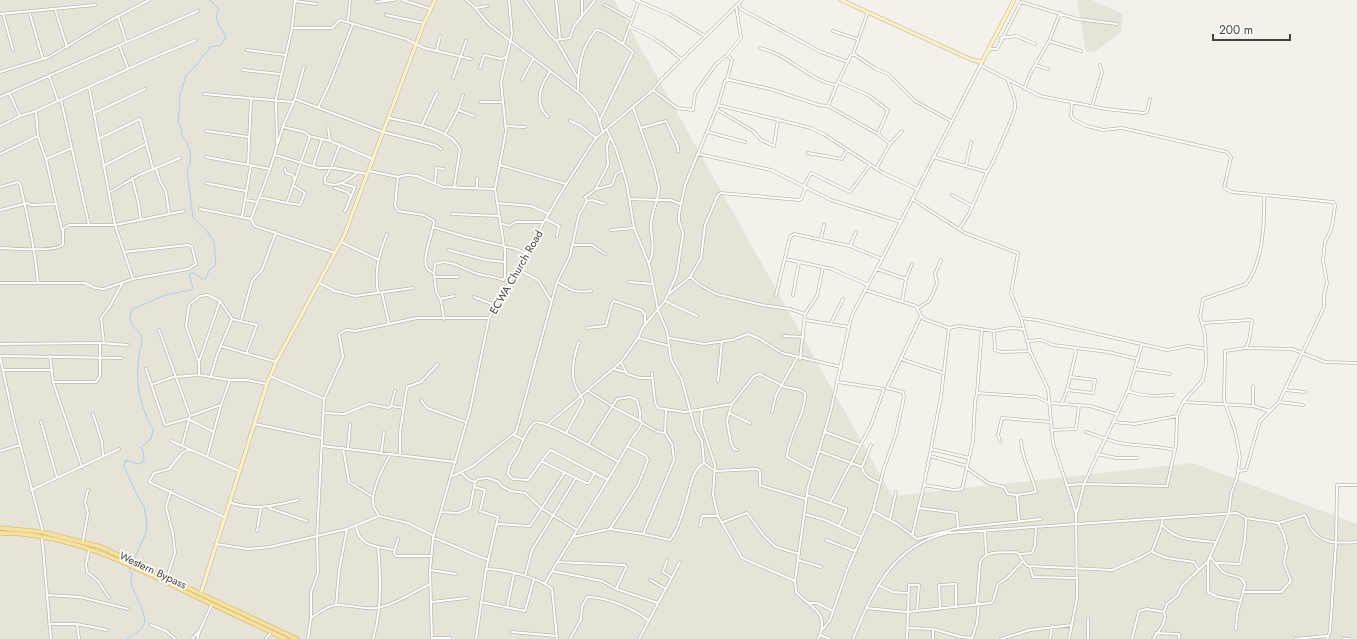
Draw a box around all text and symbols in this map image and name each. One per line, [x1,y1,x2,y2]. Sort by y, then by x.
scale bar [1213,16,1290,42]
text: 200 m [1219,21,1253,39]
street label: ECWA Church Road [485,227,547,317]
street label: Western Bypass [117,547,190,593]

